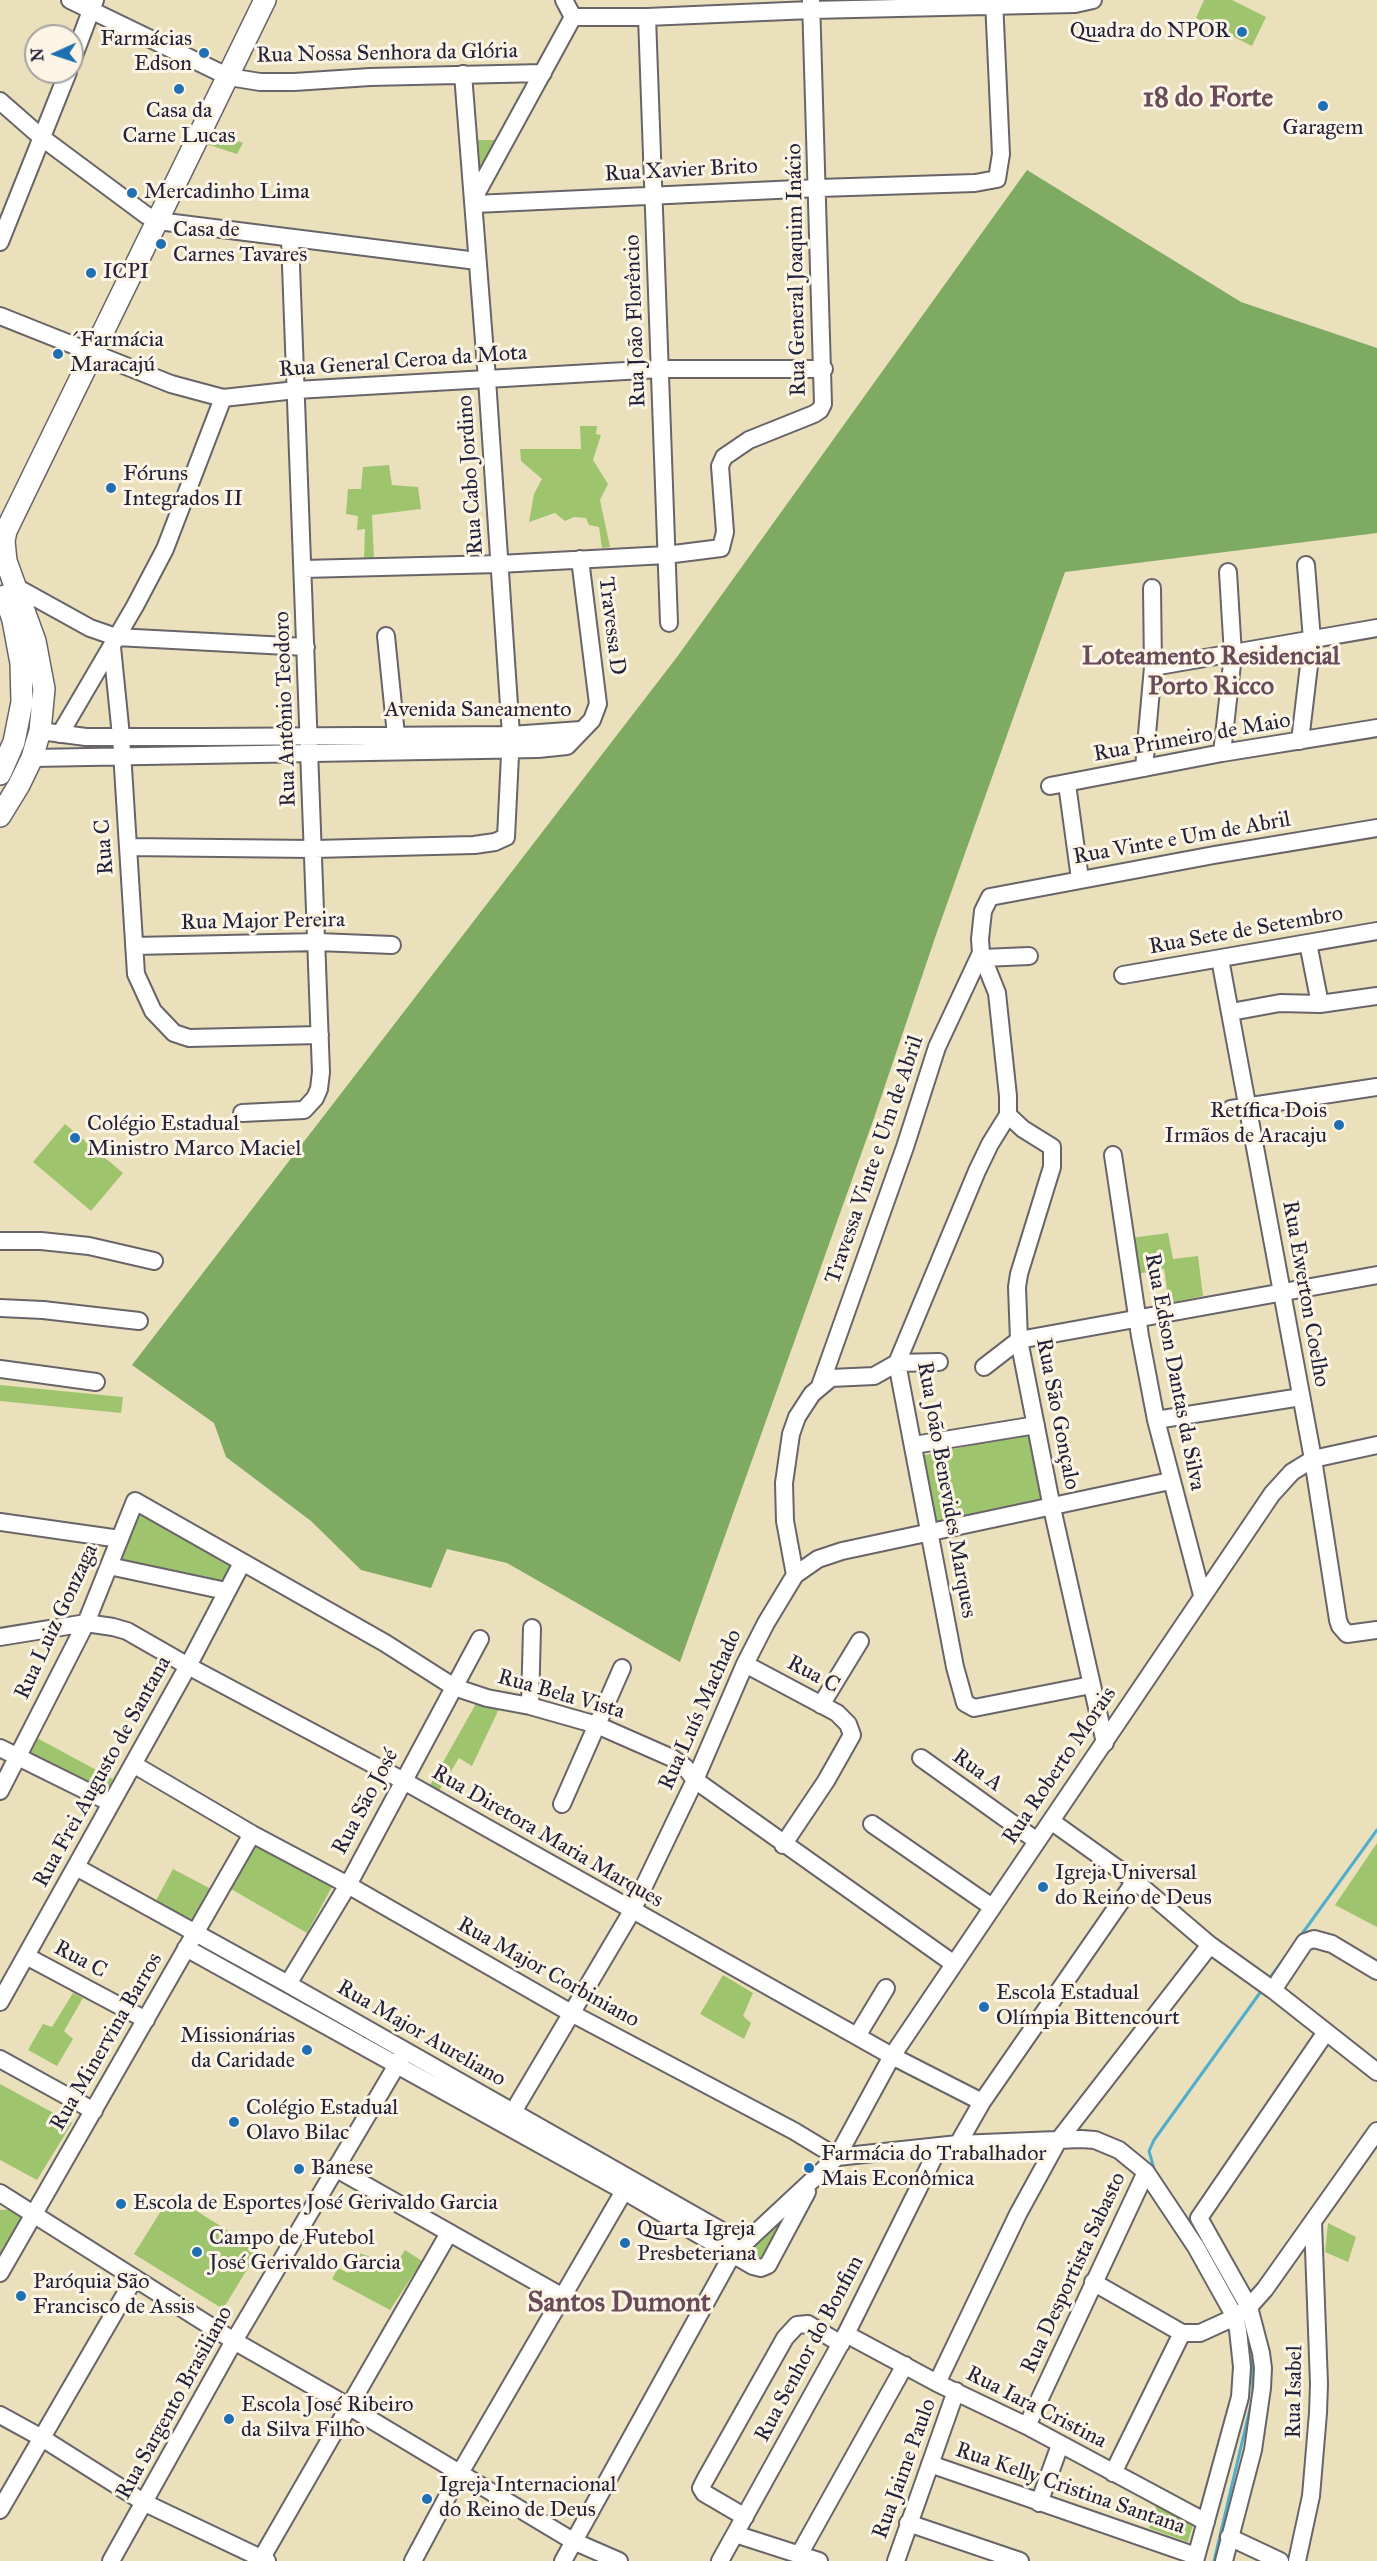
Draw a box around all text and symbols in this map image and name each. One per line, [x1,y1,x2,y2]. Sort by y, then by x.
place label: Quadra do NPOR [1070,19,1230,45]
north arrow [24,24,84,84]
marker: Quadra do NPOR [1235,25,1249,39]
place label: Farmácias Edson [100,27,192,78]
street label: Rua Nossa Senhora da Glória [256,39,518,69]
marker: Farmácias Edson [197,46,211,60]
text: N [28,48,47,62]
marker: Casa da Carne Lucas [172,82,186,96]
district label: 18 do Forte [1143,82,1273,116]
place label: Casa da Carne Lucas [123,99,235,150]
marker: Garagem [1316,99,1330,113]
place label: Garagem [1283,116,1363,142]
street label: Rua General Joaquim Inácio [782,143,812,397]
street label: Rua Xavier Brito [604,154,758,188]
place label: Mercadinho Lima [144,180,310,206]
marker: Mercadinho Lima [125,186,139,200]
place label: Casa de Carnes Tavares [173,218,307,270]
street label: Rua João Florêncio [620,234,652,408]
marker: Casa de Carnes Tavares [154,237,168,251]
place label: ICPI [103,260,149,286]
marker: ICPI [84,266,98,280]
place label: ´Farmácia Maracajú [70,328,164,380]
street label: Rua General Ceroa da Mota [278,340,528,384]
marker: ´Farmácia Maracajú [51,347,65,361]
street label: Rua Cabo Jordino [452,394,490,556]
place label: Fóruns Integrados II [123,462,243,514]
marker: Fóruns Integrados II [104,481,118,495]
street label: Travessa D [592,575,630,677]
street label: Rua Antônio Teodoro [269,611,303,807]
district label: Loteamento Residencial Porto Ricco [1082,642,1340,704]
street label: Avenida Saneamento [384,698,572,724]
street label: Rua Primeiro de Maio [1091,708,1293,768]
street label: Rua Vinte e Um de Abril [1071,807,1293,871]
street label: Rua C [90,818,120,876]
street label: Rua Sete de Setembro [1147,901,1345,961]
street label: Rua Major Pereira [180,907,346,937]
street label: Travessa Vinte e Um de Abril [820,1032,930,1288]
place label: Retífica Dois Irmãos de Aracaju [1165,1099,1327,1150]
place label: Colégio Estadual Ministro Marco Maciel [87,1112,301,1164]
marker: Retífica Dois Irmãos de Aracaju [1332,1118,1346,1132]
marker: Colégio Estadual Ministro Marco Maciel [68,1131,82,1145]
street label: Rua Ewerton Coelho [1276,1199,1334,1389]
street label: Rua Edson Dantas da Silva [1138,1251,1210,1493]
street label: Rua São Gonçalo [1029,1336,1085,1492]
street label: Rua João Benevides Marques [910,1360,982,1620]
street label: Rua Luiz Gonzaga [9,1540,105,1704]
street label: Rua Luís Machado [654,1626,748,1794]
street label: Rua C [782,1650,844,1700]
street label: Rua Frei Augusto de Santana [28,1652,178,1892]
street label: Rua Bela Vista [494,1664,628,1726]
street label: Rua Roberto Morais [997,1682,1123,1850]
street label: Rua A [947,1744,1007,1798]
street label: Rua São José [327,1745,405,1859]
street label: Rua Diretora Maria Marques [427,1760,667,1914]
place label: Igreja Universal do Reino de Deus [1055,1861,1212,1912]
marker: Igreja Universal do Reino de Deus [1036,1880,1050,1894]
street label: Rua Major Corbiniano [452,1912,644,2034]
street label: Rua C [49,1935,111,1985]
street label: Rua Minervina Barros [45,1948,169,2136]
street label: Rua Major Aureliano [332,1975,510,2093]
place label: Escola Estadual Olímpia Bittencourt [996,1981,1180,2032]
marker: Escola Estadual Olímpia Bittencourt [977,2000,991,2014]
place label: Missionárias da Caridade [180,2024,295,2076]
marker: Missionárias da Caridade [300,2043,314,2057]
place label: Colégio Estadual Olavo Bilac [246,2096,398,2148]
marker: Colégio Estadual Olavo Bilac [227,2115,241,2129]
place label: Farmácia do Trabalhador Mais Econômica [821,2142,1047,2194]
place label: Banese [311,2156,373,2182]
marker: Farmácia do Trabalhador Mais Econômica [802,2161,816,2175]
marker: Banese [292,2162,306,2176]
street label: Rua Desportista Sabasto [1016,2168,1132,2378]
place label: Escola de Esportes José Gerivaldo Garcia [133,2191,498,2217]
marker: Escola de Esportes José Gerivaldo Garcia [114,2197,128,2211]
place label: Quarta Igreja Presbeteriana [637,2217,756,2268]
place label: Campo de Futebol José Gerivaldo Garcia [209,2226,401,2278]
marker: Quarta Igreja Presbeteriana [618,2236,632,2250]
marker: Campo de Futebol José Gerivaldo Garcia [190,2245,204,2259]
street label: Rua Senhor do Bonfim [750,2251,870,2447]
place label: Paróquia São Francisco de Assis [33,2270,195,2322]
district label: Santos Dumont [527,2287,711,2321]
marker: Paróquia São Francisco de Assis [14,2289,28,2303]
street label: Rua Sargento Brasiliano [111,2302,239,2504]
street label: Rua Isabel [1281,2345,1309,2439]
street label: Rua Iara Cristina [961,2361,1111,2455]
place label: Escola José Ribeiro da Silva Filho [241,2393,414,2444]
street label: Rua Jaime Paulo [867,2395,943,2543]
marker: Escola José Ribeiro da Silva Filho [222,2412,236,2426]
street label: Rua Kelly Cristina Santana [952,2437,1188,2541]
place label: Igreja Internacional do Reino de Deus [439,2473,616,2524]
marker: Igreja Internacional do Reino de Deus [420,2492,434,2506]

